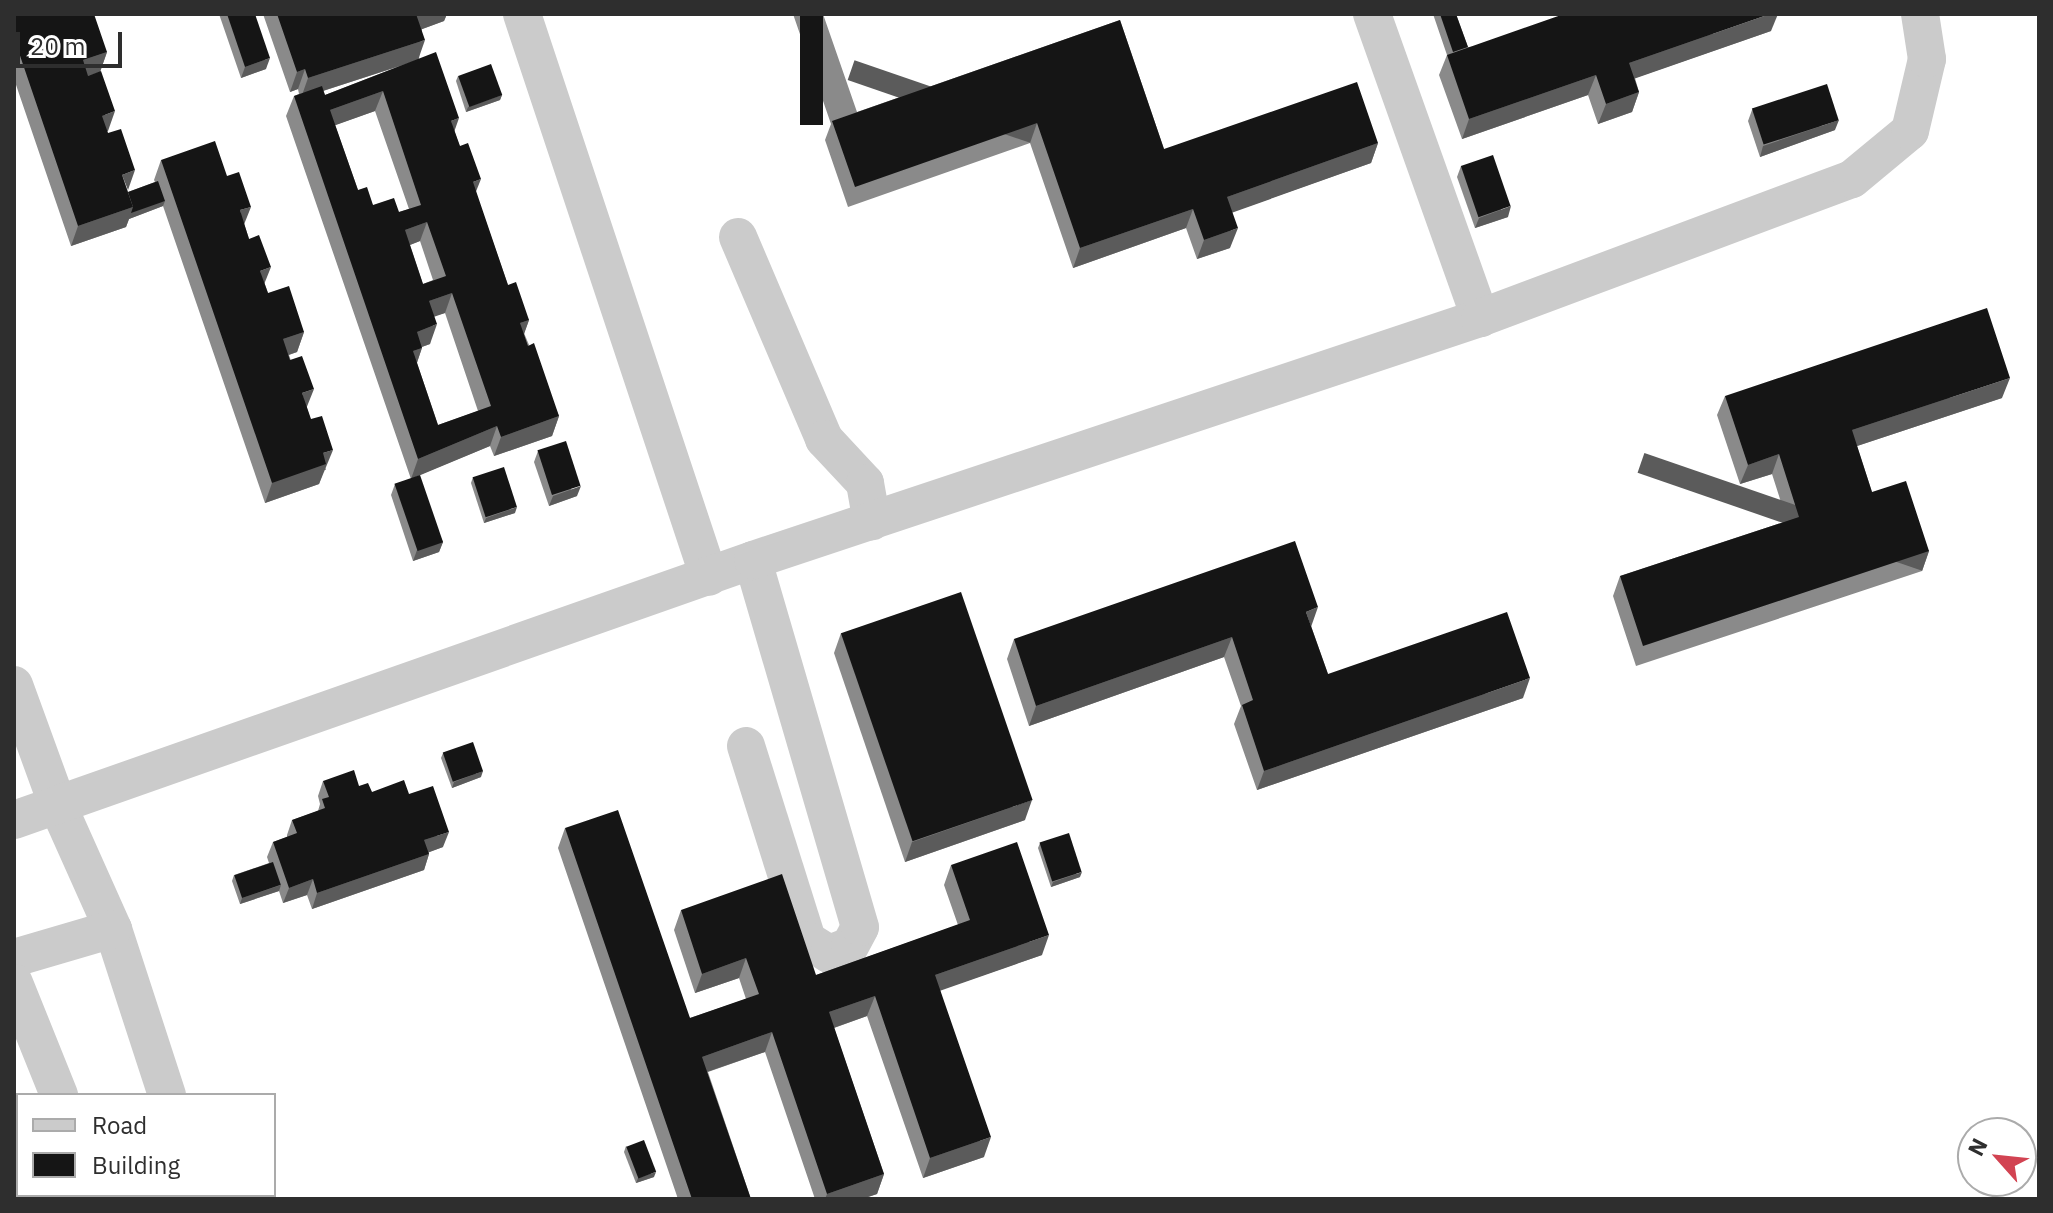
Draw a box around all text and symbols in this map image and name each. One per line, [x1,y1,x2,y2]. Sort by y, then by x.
scale bar [20,16,126,66]
text: 20 m [30,30,85,62]
legend [16,1093,276,1197]
text: Road [92,1109,147,1141]
north arrow [1957,1117,2037,1197]
text: N [1960,1133,1993,1160]
text: Building [92,1149,180,1181]

